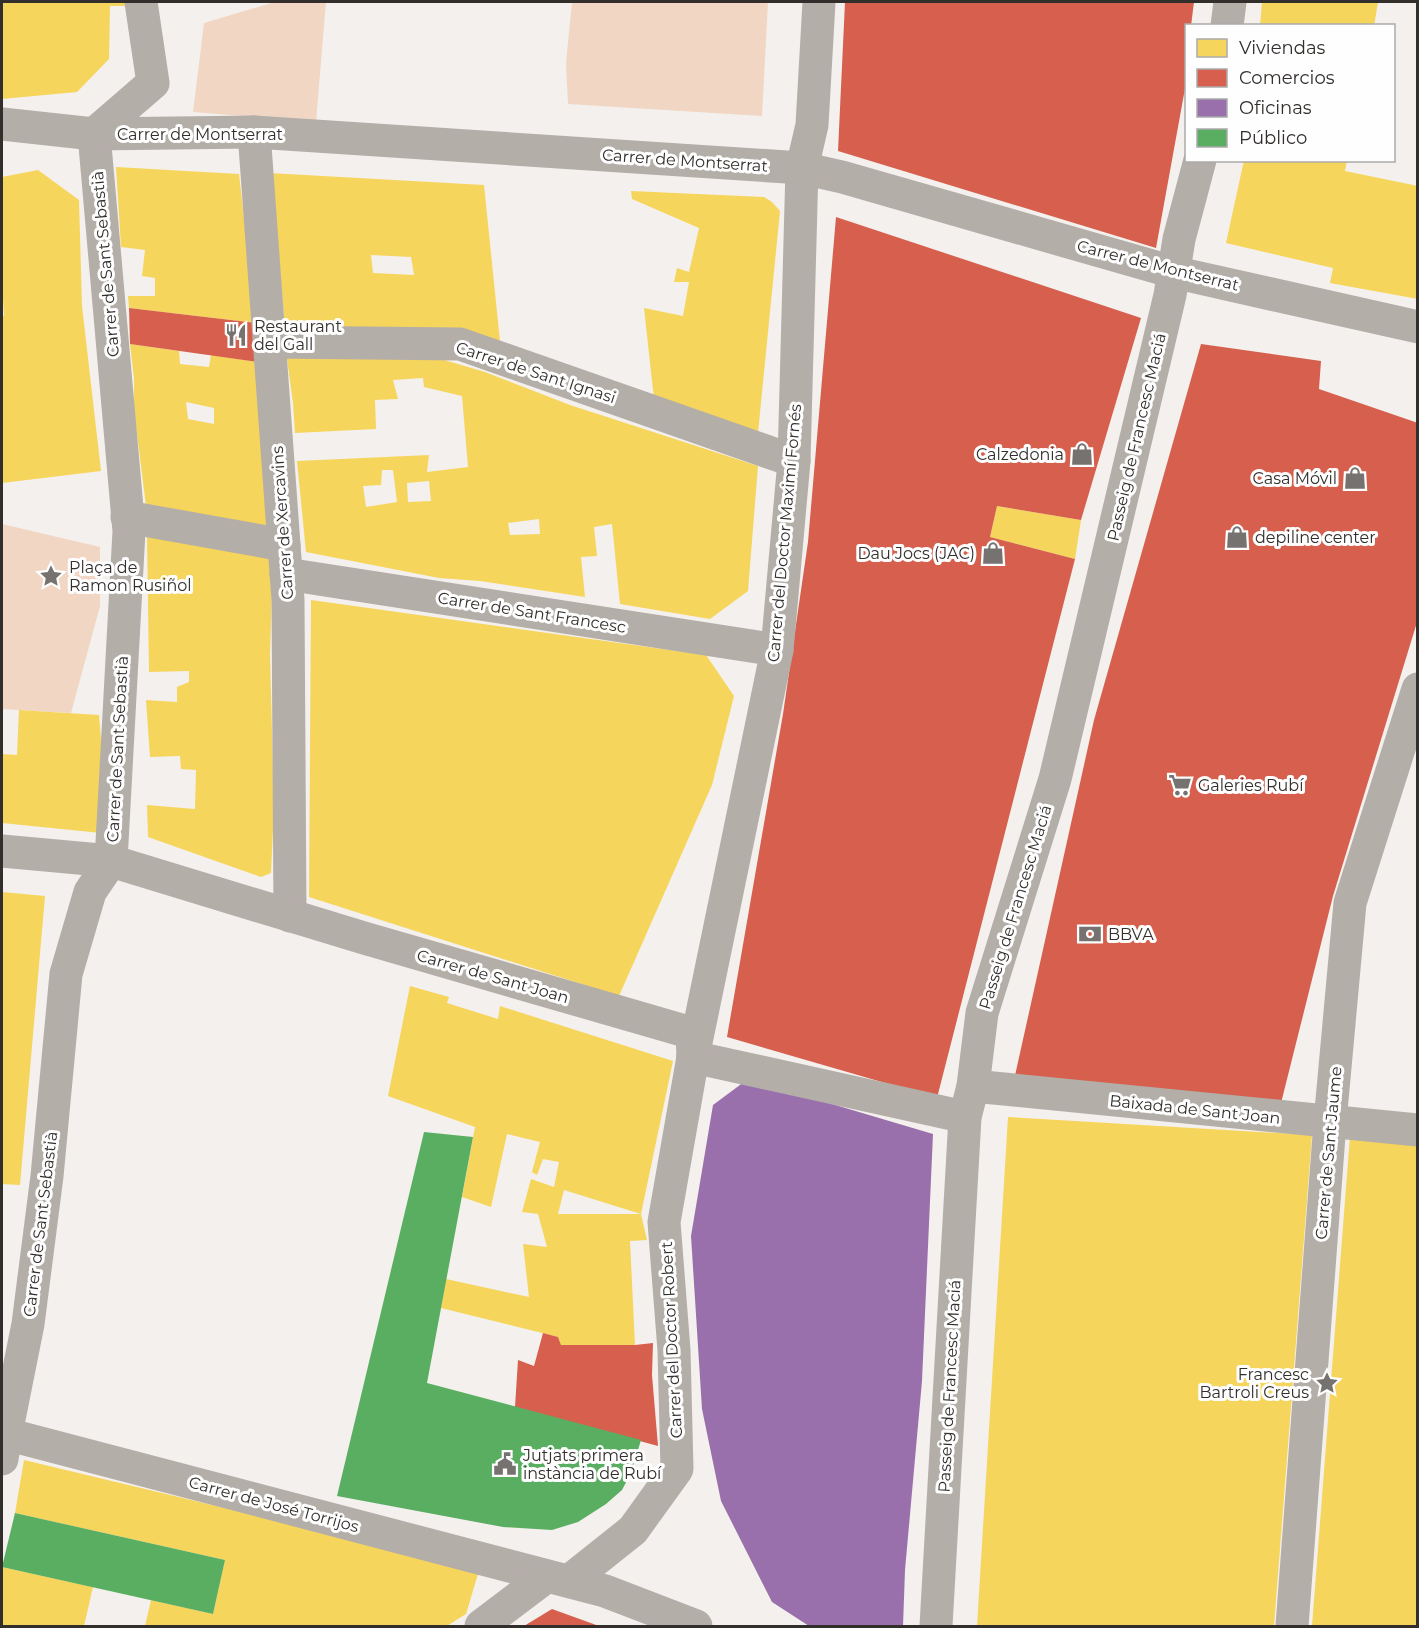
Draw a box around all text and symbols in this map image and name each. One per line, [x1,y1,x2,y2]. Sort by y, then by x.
legend [1185,24,1395,162]
text: Viviendas [1239,37,1326,59]
text: Comercios [1239,67,1335,89]
text: Oficinas [1239,97,1312,119]
street label: Carrer de Montserrat [117,125,284,144]
text: Público [1239,127,1307,149]
street label: Carrer de Montserrat [601,145,769,176]
street label: Carrer de Sant Sebastià [88,170,123,358]
street label: Carrer de Montserrat [1075,236,1241,295]
place label: Restaurant del Gall [254,317,342,354]
restaurant icon: Restaurant del Gall [223,322,249,348]
street label: Passeig de Francesc Maciá [1103,331,1170,543]
street label: Carrer de Sant Ignasi [453,338,618,407]
street label: Carrer del Doctor Maximí Fornés [764,403,805,663]
shop icon: Calzedonia [1069,441,1095,467]
street label: Carrer de Xercavins [268,445,297,600]
place label: Calzedonia [976,445,1064,464]
shop icon: Casa Móvil [1342,465,1368,491]
place label: Casa Móvil [1253,469,1337,488]
shop icon: depiline center [1224,524,1250,550]
place label: depiline center [1255,528,1376,547]
shop icon: Dau Jocs (JAC) [980,540,1006,566]
place label: Dau Jocs (JAC) [857,544,975,563]
place label: Plaça de Ramon Rusiñol [69,558,192,595]
place icon: Plaça de Ramon Rusiñol [38,563,64,589]
street label: Carrer de Sant Francesc [436,588,627,637]
street label: Carrer de Sant Sebastià [103,655,132,843]
supermarket icon: Galeries Rubí [1167,772,1193,798]
place label: Galeries Rubí [1198,776,1304,795]
street label: Passeig de Francesc Maciá [975,803,1056,1012]
bank icon: BBVA [1077,921,1103,947]
place label: BBVA [1108,925,1154,944]
street label: Carrer de Sant Joan [415,946,571,1007]
street label: Carrer de Sant Jaume [1311,1066,1346,1240]
street label: Baixada de Sant Joan [1108,1091,1281,1128]
street label: Carrer de Sant Sebastià [20,1130,61,1318]
street label: Carrer del Doctor Robert [657,1241,686,1439]
street label: Passeig de Francesc Maciá [934,1279,965,1493]
place label: Francesc Bartroli Creus [1200,1365,1309,1402]
place icon: Francesc Bartroli Creus [1314,1370,1340,1396]
place label: Jutjats primera instància de Rubí [522,1446,662,1483]
public building icon: Jutjats primera instància de Rubí [492,1451,518,1477]
street label: Carrer de José Torrijos [187,1473,361,1536]

